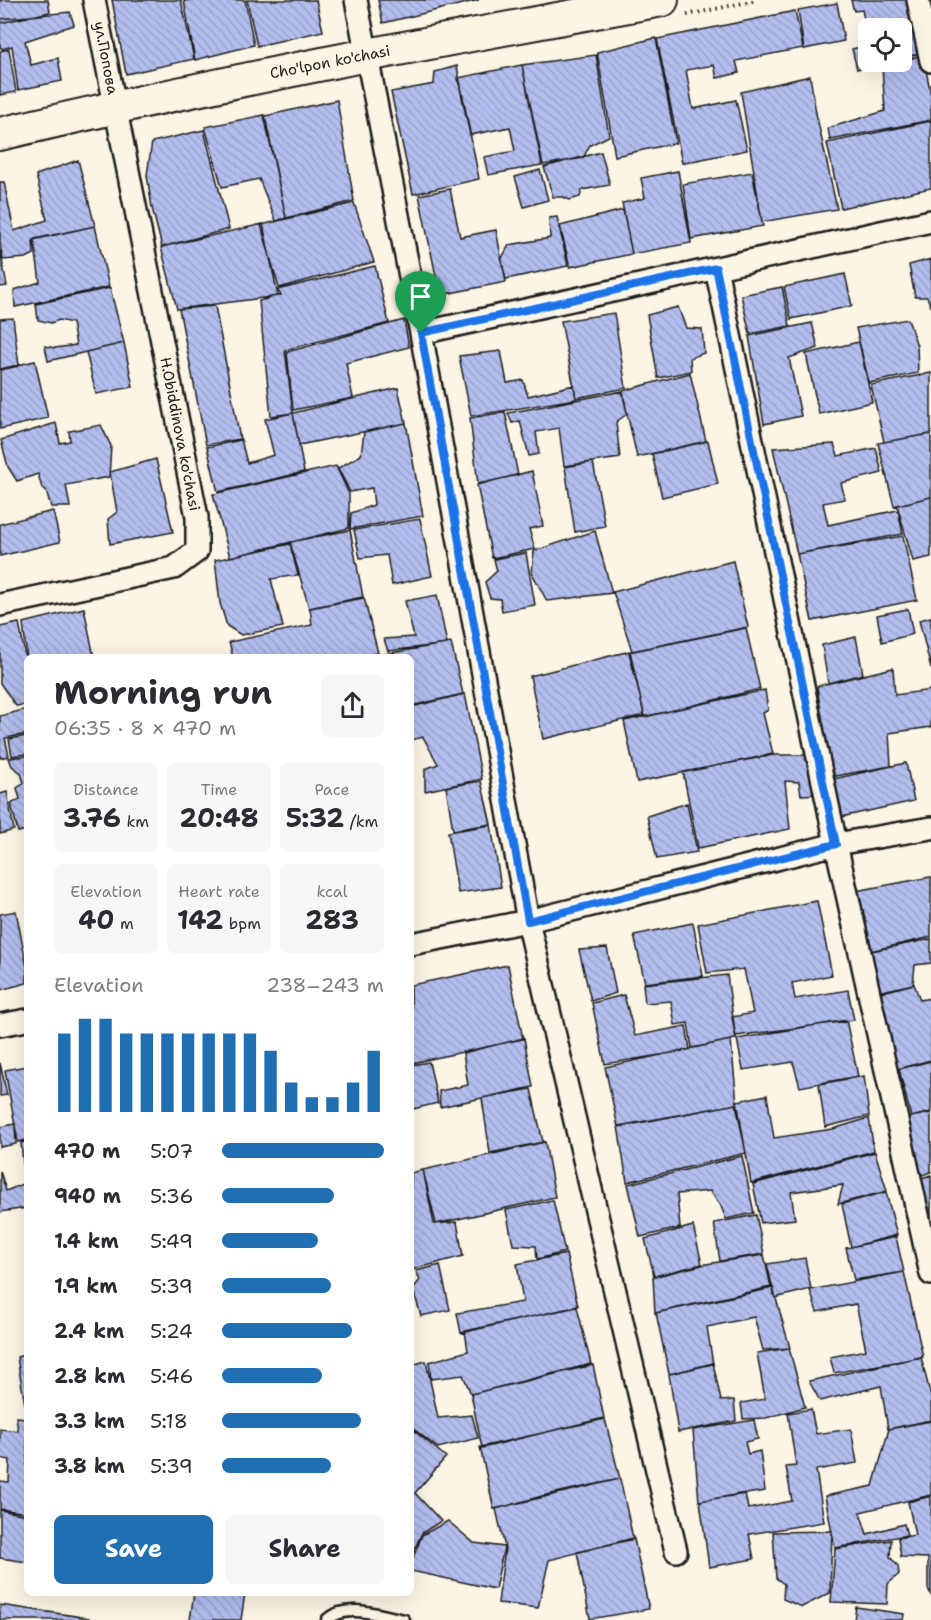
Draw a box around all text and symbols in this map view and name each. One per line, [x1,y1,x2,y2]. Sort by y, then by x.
map controls [858,18,912,72]
button: locate [858,18,912,72]
street label: ул.Попова [89,20,123,97]
street label: Cho'lpon ko'chasi [268,41,392,83]
pin [395,271,446,333]
icon: arrive [404,280,437,313]
street label: H.Obiddinova ko'chasi [155,355,205,513]
text: Morning run [54,670,272,715]
button: share [321,674,384,737]
text: 06:35 · 8 × 470 m [54,715,236,741]
text: Distance [73,779,139,800]
text: Time [201,779,237,800]
text: Pace [314,779,350,800]
text: 3.76 [63,800,121,835]
text: 20:48 [179,800,259,835]
text: 5:32 [286,800,344,835]
text: km [121,811,149,832]
text: /km [344,811,378,832]
text: Elevation [70,881,142,902]
text: Heart rate [178,881,260,902]
text: kcal [316,881,348,902]
text: 40 [78,902,115,937]
text: 142 [177,902,223,937]
text: 283 [305,902,359,937]
text: m [115,913,134,934]
text: bpm [223,913,261,934]
text: Elevation [54,972,144,998]
text: 238–243 m [266,972,384,998]
text: 470 m [54,1138,120,1164]
text: 5:07 [150,1138,193,1164]
text: 940 m [54,1183,121,1209]
text: 5:36 [150,1183,193,1209]
text: 1.4 km [54,1228,119,1254]
text: 5:49 [150,1228,193,1254]
text: 1.9 km [54,1273,117,1299]
text: 5:39 [150,1273,193,1299]
text: 2.4 km [54,1318,124,1344]
text: 5:24 [150,1318,193,1344]
text: 2.8 km [54,1363,125,1389]
text: 5:46 [150,1363,193,1389]
text: 3.3 km [54,1408,125,1434]
text: 5:18 [150,1408,188,1434]
text: 3.8 km [54,1453,125,1479]
text: 5:39 [150,1453,193,1479]
button: Save [54,1515,213,1584]
button: Share [225,1515,384,1584]

